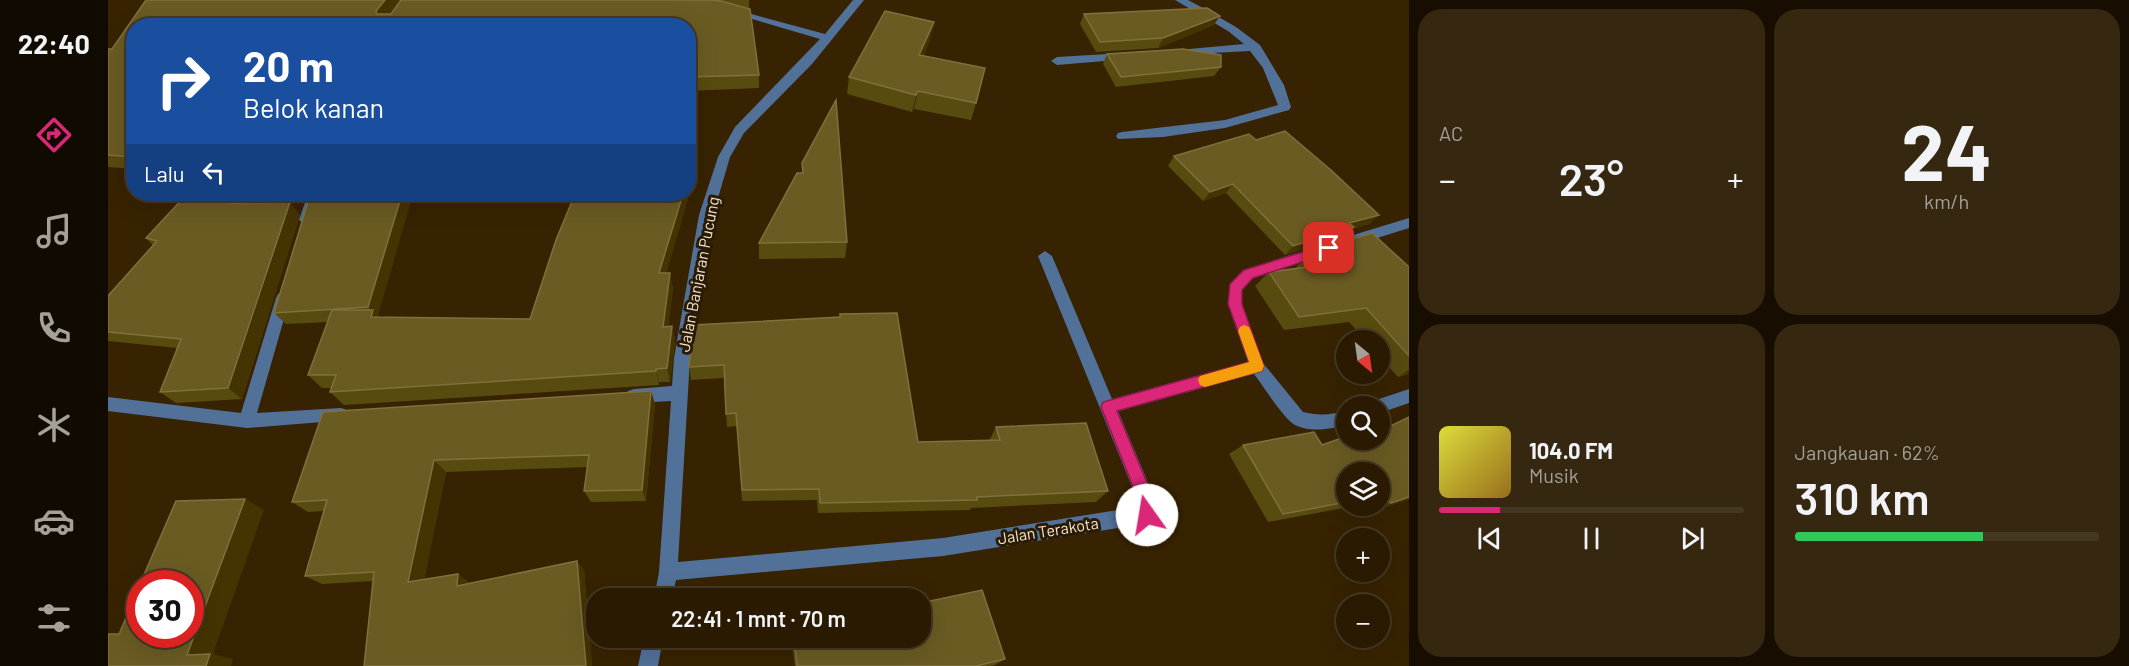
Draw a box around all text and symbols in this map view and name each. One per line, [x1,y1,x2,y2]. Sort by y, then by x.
text: 22:40 [18,27,90,59]
text: 20 m [243,40,334,90]
icon: right [144,42,222,120]
text: Belok kanan [243,91,384,123]
text: 24 [1901,103,1992,197]
icon: directions [33,114,75,156]
text: AC [1439,121,1463,145]
text: 23° [1559,151,1624,205]
icon: left [197,156,230,189]
text: − [1439,159,1456,199]
text: + [1727,159,1744,199]
text: Lalu [144,160,185,186]
text: km/h [1924,189,1969,213]
street label: Jalan Banjaran Pucung [674,195,722,353]
icon: music [33,210,75,252]
pin [1303,222,1354,273]
icon: arrive [1312,231,1345,264]
icon: phone [33,307,75,349]
north arrow [1336,330,1390,384]
map controls [1336,330,1390,648]
button: search [1336,396,1390,450]
icon: climate [33,404,75,446]
text: 104.0 FM [1529,437,1613,463]
text: Jangkauan · 62% [1795,440,1940,464]
button: layers [1336,462,1390,516]
text: Musik [1529,463,1579,487]
text: 310 km [1795,470,1929,524]
position arrow [1115,483,1179,547]
icon: car [33,500,75,542]
street label: Jalan Terakota [996,513,1100,547]
icon: previous [1473,522,1506,555]
icon: pause [1575,522,1608,555]
icon: next [1676,522,1709,555]
button: + [1336,528,1390,582]
speed limit sign: 30 [126,570,204,648]
button: − [1336,594,1390,648]
icon: filters [33,597,75,639]
text: 22:41 · 1 mnt · 70 m [671,605,846,631]

